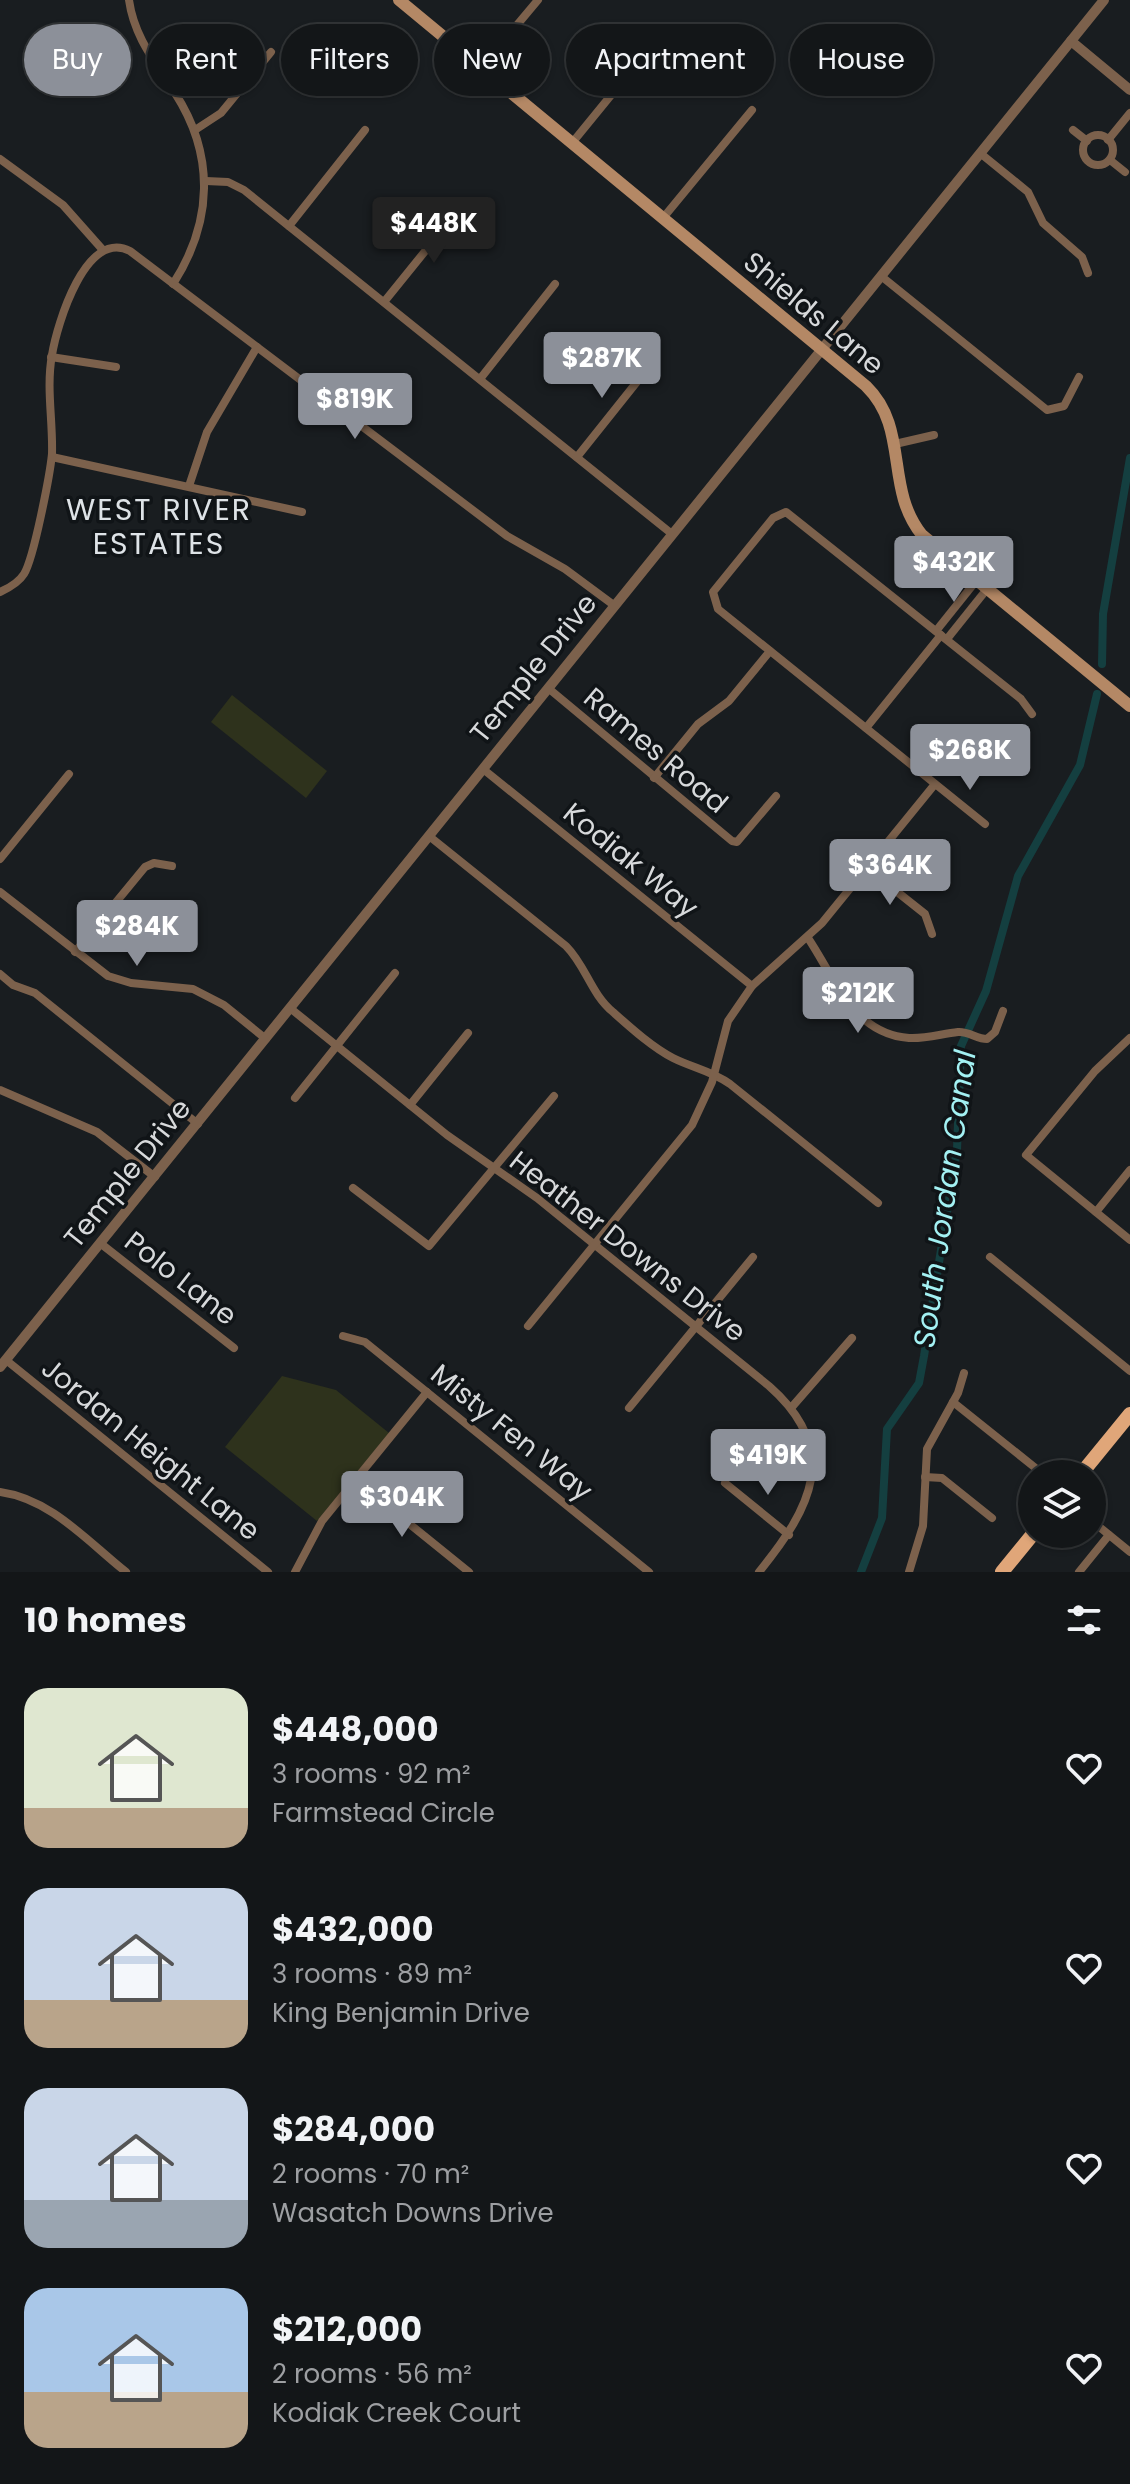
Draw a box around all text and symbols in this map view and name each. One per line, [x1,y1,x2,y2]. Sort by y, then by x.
chip: Buy [24,24,131,96]
chip: Rent [147,24,265,96]
chip: Filters [281,24,418,96]
chip: New [434,24,550,96]
chip: Apartment [566,24,774,96]
chip: House [790,24,933,96]
pin: $448K [378,197,490,265]
text: $448K [390,205,478,241]
street label: Shields Lane [735,243,892,384]
pin: $287K [546,332,658,400]
text: $287K [562,340,642,376]
pin: $819K [299,373,411,441]
text: $819K [316,381,394,417]
district label: WEST RIVER ESTATES [66,488,252,565]
pin: $432K [898,536,1010,604]
text: $432K [912,544,996,580]
street label: Temple Drive [461,585,606,751]
street label: Rames Road [575,679,736,822]
pin: $268K [914,724,1026,792]
text: $268K [928,732,1012,768]
street label: Kodiak Way [555,794,707,927]
pin: $364K [834,839,946,907]
text: $364K [847,847,933,883]
pin: $284K [81,900,193,968]
text: $284K [95,908,179,944]
pin: $212K [802,967,914,1035]
text: $212K [821,975,895,1011]
water label: South Jordan Canal [902,1047,987,1351]
street label: Temple Drive [55,1090,200,1256]
street label: Heather Downs Drive [501,1142,754,1351]
street label: Polo Lane [116,1222,245,1335]
street label: Jordan Height Lane [33,1349,268,1550]
street label: Misty Fen Way [423,1355,601,1510]
pin: $419K [712,1429,824,1497]
text: $419K [729,1437,807,1473]
map controls [1018,1460,1106,1548]
button: layers [1018,1460,1106,1548]
pin: $304K [346,1471,458,1539]
text: $304K [359,1479,445,1515]
text: 10 homes [24,1596,187,1644]
icon: filters [1062,1598,1106,1642]
text: $448,000 [272,1705,439,1753]
icon: home [88,1720,184,1816]
icon: heart [1062,1746,1106,1790]
text: 3 rooms · 92 m² [272,1756,471,1792]
text: Farmstead Circle [272,1795,495,1831]
text: $432,000 [272,1905,434,1953]
icon: home [88,1920,184,2016]
icon: heart [1062,1946,1106,1990]
text: 3 rooms · 89 m² [272,1956,472,1992]
text: King Benjamin Drive [272,1995,530,2031]
text: $284,000 [272,2105,435,2153]
icon: home [88,2120,184,2216]
icon: heart [1062,2146,1106,2190]
text: 2 rooms · 70 m² [272,2156,469,2192]
text: Wasatch Downs Drive [272,2195,554,2231]
text: $212,000 [272,2305,422,2353]
icon: home [88,2320,184,2416]
icon: heart [1062,2346,1106,2390]
text: 2 rooms · 56 m² [272,2356,472,2392]
text: Kodiak Creek Court [272,2395,521,2431]

